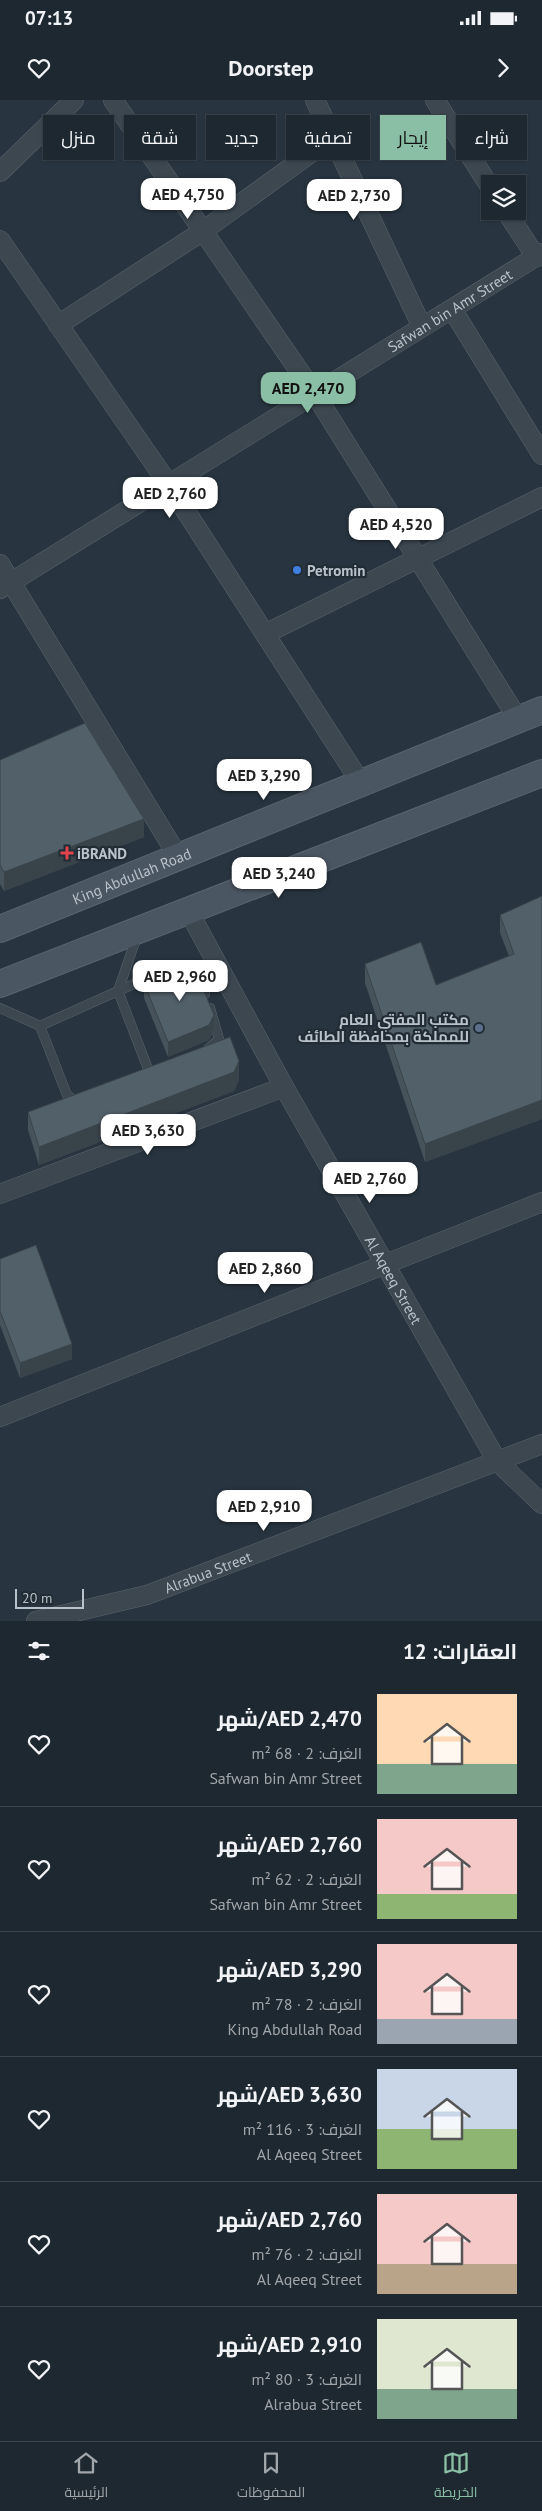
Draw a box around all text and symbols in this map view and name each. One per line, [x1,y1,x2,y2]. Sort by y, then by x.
text: 07:13 [25,6,73,30]
icon: heart [25,54,53,82]
text: Doorstep [228,54,314,82]
icon: forward [489,54,517,82]
chip: منزل [43,115,114,160]
chip: شقة [124,115,196,160]
chip: جديد [206,115,276,160]
chip: تصفية [286,115,370,160]
chip: إيجار [380,115,446,160]
chip: شراء [456,115,527,160]
map controls [481,175,526,220]
button: layers [481,175,526,220]
pin: AED 4,750 [131,178,245,220]
pin: AED 2,730 [297,178,411,221]
text: AED 4,750 [152,184,224,204]
text: AED 2,730 [318,185,390,205]
street label: Safwan bin Amr Street [384,264,516,356]
pin: AED 2,470 [251,372,365,414]
text: AED 2,470 [272,378,344,398]
pin: AED 2,760 [113,476,227,519]
text: AED 2,760 [134,483,206,503]
pin: AED 4,520 [339,508,453,550]
text: AED 4,520 [360,514,432,534]
place label: Petromin [307,561,366,580]
marker: Petromin [291,564,303,576]
pin: AED 3,290 [207,758,321,801]
text: AED 3,290 [228,765,300,785]
street label: King Abdullah Road [70,843,194,908]
place label: iBRAND [77,844,127,863]
marker: iBRAND [61,847,73,859]
pin: AED 3,240 [222,856,336,899]
text: AED 3,240 [243,863,315,883]
pin: AED 2,960 [123,960,237,1002]
text: AED 2,960 [144,966,216,986]
place label: مكتب المفتي العام للمملكة بمحافظة الطائف [298,1010,469,1046]
marker: مكتب المفتي العام للمملكة بمحافظة الطائف [473,1022,485,1034]
pin: AED 3,630 [91,1114,205,1156]
text: AED 3,630 [112,1120,184,1140]
pin: AED 2,760 [313,1162,427,1204]
text: AED 2,760 [334,1168,406,1188]
street label: Al Aqeeq Street [361,1232,426,1327]
pin: AED 2,860 [208,1252,322,1294]
text: AED 2,860 [229,1258,301,1278]
pin: AED 2,910 [207,1490,321,1532]
text: AED 2,910 [228,1496,300,1516]
street label: Alrabua Street [161,1547,254,1597]
scale bar [15,1586,84,1609]
text: 20 m [22,1589,52,1607]
icon: filters [25,1637,53,1665]
text: العقارات: 12 [403,1638,517,1665]
text: AED 2,470/شهر [217,1705,362,1732]
icon: home [417,1714,477,1774]
icon: heart [25,1730,53,1758]
text: الغرف: 2 · 68 m² [251,1743,362,1763]
text: Safwan bin Amr Street [209,1768,362,1788]
text: AED 2,760/شهر [217,1831,362,1858]
icon: home [417,1839,477,1899]
icon: heart [25,1855,53,1883]
text: الغرف: 2 · 62 m² [251,1869,362,1889]
text: Safwan bin Amr Street [209,1894,362,1914]
text: AED 3,290/شهر [217,1956,362,1983]
icon: home [417,1964,477,2024]
icon: heart [25,1980,53,2008]
text: الغرف: 2 · 78 m² [251,1994,362,2014]
text: King Abdullah Road [227,2019,362,2039]
text: AED 3,630/شهر [217,2081,362,2108]
icon: home [417,2089,477,2149]
icon: heart [25,2105,53,2133]
text: الغرف: 3 · 116 m² [243,2119,362,2139]
text: Al Aqeeq Street [257,2144,362,2164]
text: AED 2,760/شهر [217,2206,362,2233]
icon: home [417,2214,477,2274]
icon: heart [25,2230,53,2258]
text: الغرف: 2 · 76 m² [251,2244,362,2264]
text: Al Aqeeq Street [257,2269,362,2289]
text: AED 2,910/شهر [217,2331,362,2358]
icon: home [417,2339,477,2399]
icon: heart [25,2355,53,2383]
text: الغرف: 3 · 80 m² [251,2369,362,2389]
text: Alrabua Street [264,2394,362,2414]
tab: الرئيسية [64,2449,108,2505]
tab: المحفوظات [237,2449,305,2505]
tab: الخريطة [434,2449,478,2505]

